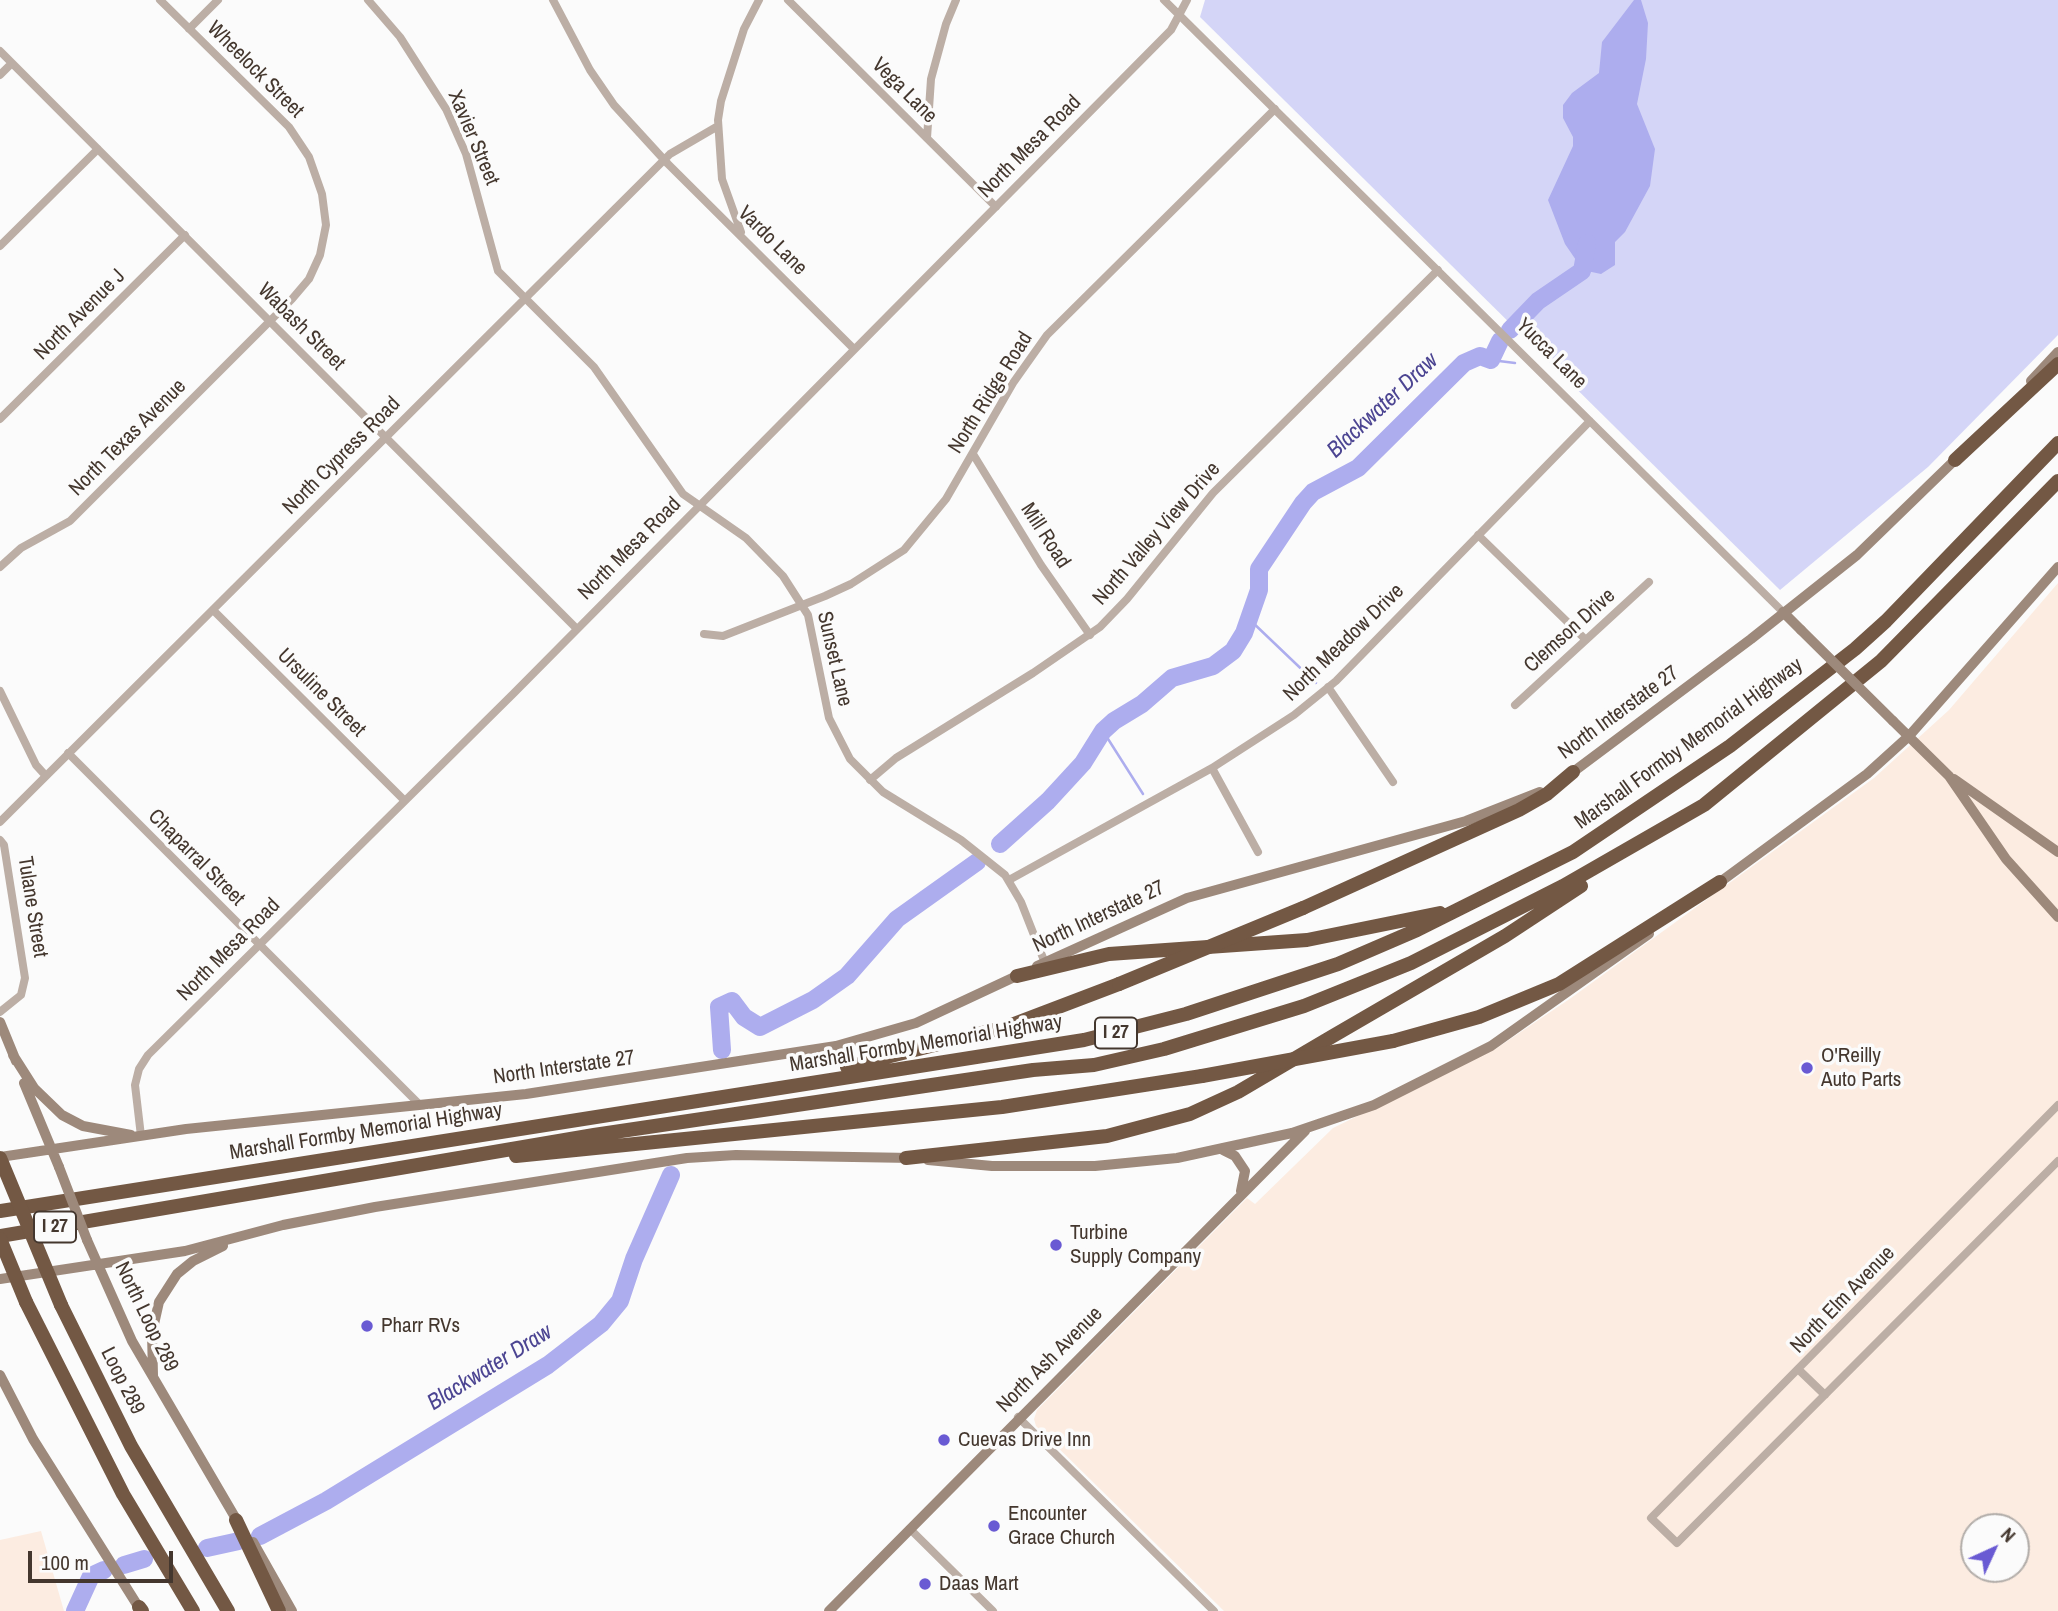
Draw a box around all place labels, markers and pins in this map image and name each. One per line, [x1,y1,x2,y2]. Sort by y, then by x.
place label: O'Reilly Auto Parts [1821,1043,1901,1093]
marker: O'Reilly Auto Parts [1799,1060,1815,1076]
place label: Turbine Supply Company [1070,1220,1201,1270]
marker: Turbine Supply Company [1048,1237,1064,1253]
place label: Pharr RVs [381,1313,460,1339]
marker: Pharr RVs [359,1318,375,1334]
place label: Cuevas Drive Inn [958,1427,1091,1453]
marker: Cuevas Drive Inn [936,1432,952,1448]
place label: Encounter Grace Church [1008,1501,1115,1551]
marker: Encounter Grace Church [986,1518,1002,1534]
place label: Daas Mart [939,1571,1018,1597]
marker: Daas Mart [917,1576,933,1592]

